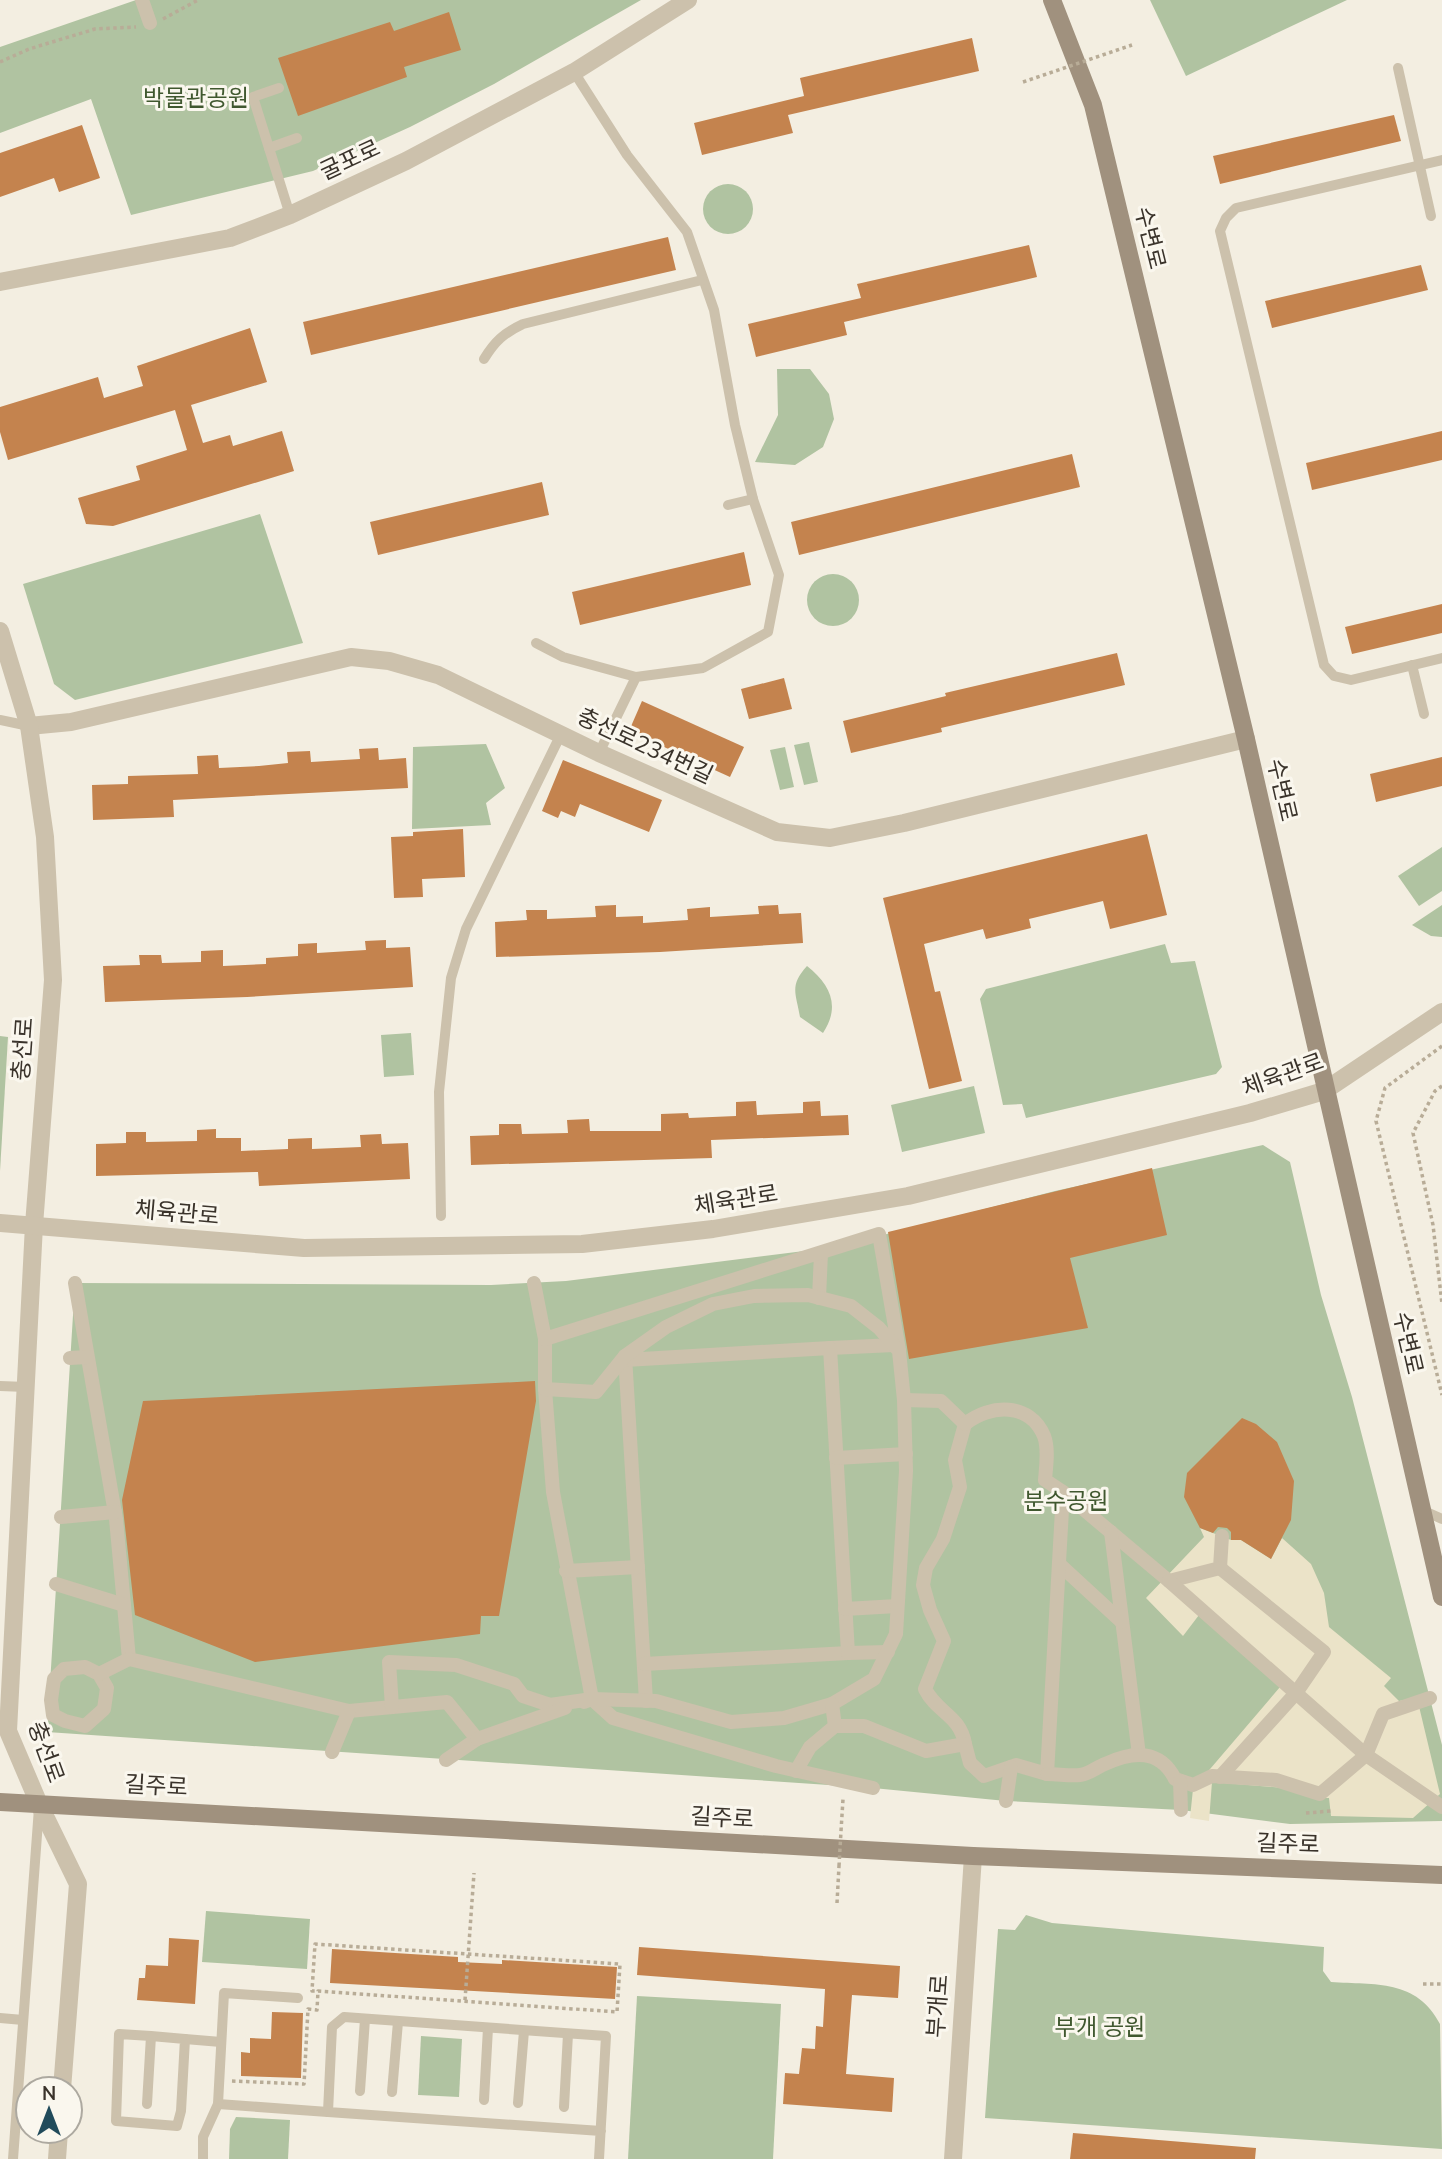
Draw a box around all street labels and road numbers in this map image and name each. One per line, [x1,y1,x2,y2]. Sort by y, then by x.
street label: 굴포로 [315,133,385,187]
street label: 수변로 [1127,203,1173,273]
street label: 충선로234번길 [572,701,718,791]
street label: 수변로 [1260,756,1304,824]
street label: 충선로 [5,1016,41,1082]
street label: 체육관로 [1238,1046,1328,1104]
street label: 체육관로 [692,1178,780,1222]
street label: 체육관로 [133,1194,221,1232]
street label: 수변로 [1386,1309,1430,1377]
street label: 충선로 [21,1717,71,1787]
street label: 길주로 [123,1769,189,1803]
street label: 길주로 [689,1801,755,1835]
street label: 길주로 [1256,1827,1320,1861]
street label: 부개로 [920,1973,956,2039]

